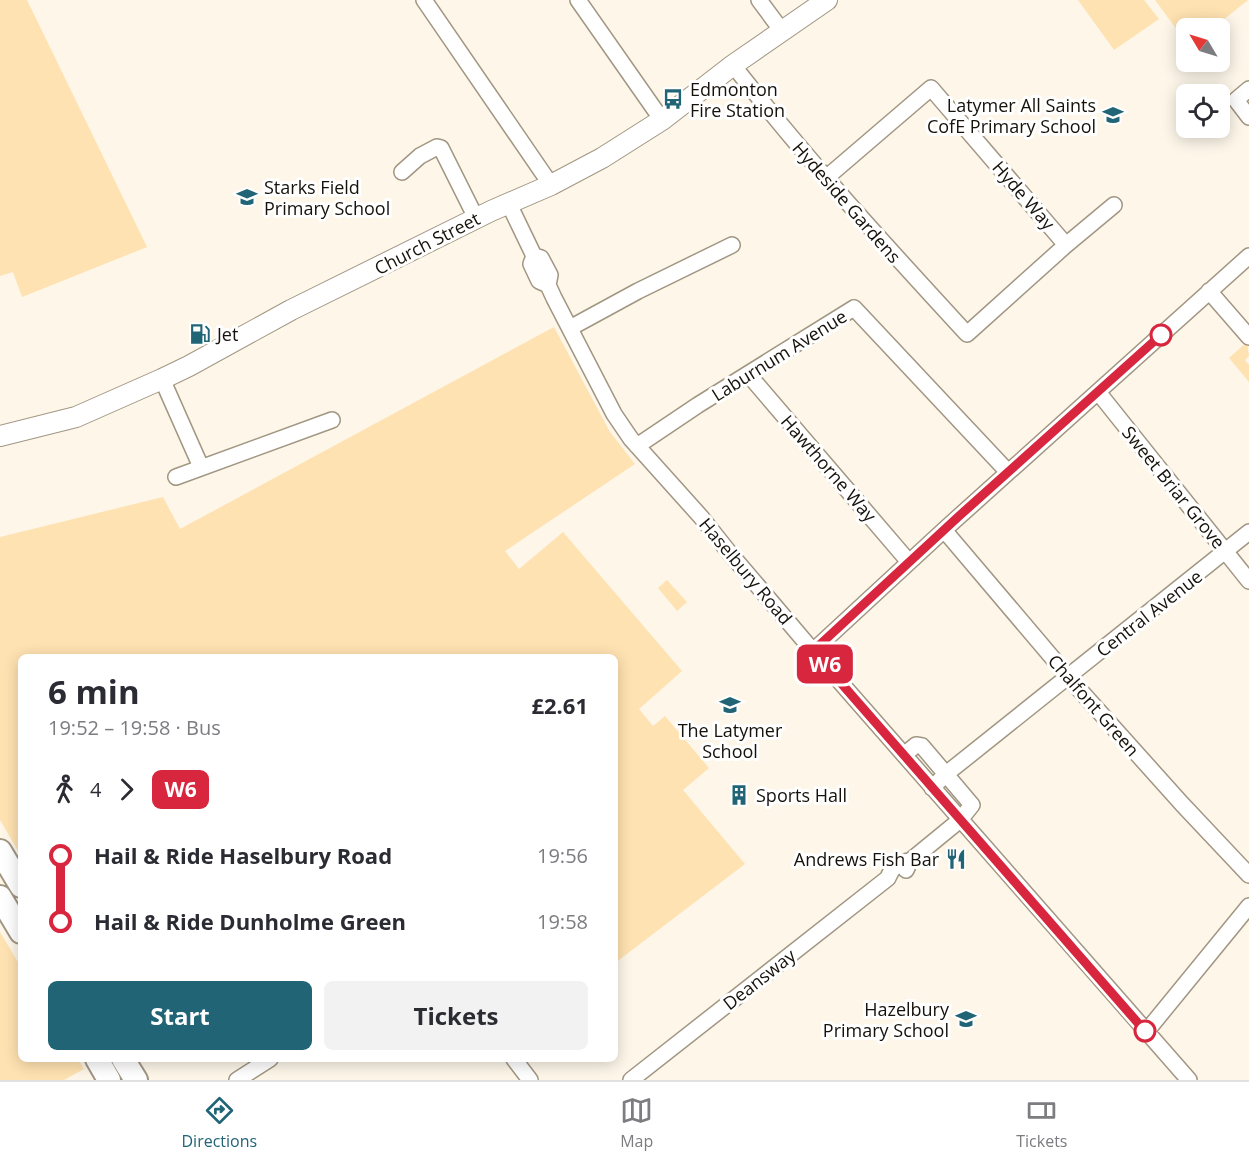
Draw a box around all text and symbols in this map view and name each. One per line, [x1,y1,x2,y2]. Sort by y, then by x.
north arrow [1176,18,1230,72]
map controls [1176,18,1230,138]
place label: Edmonton Fire Station [690,77,785,122]
button: locate [1176,84,1230,138]
bus stop icon: Edmonton Fire Station [661,87,685,111]
place label: Latymer All Saints CofE Primary School [927,93,1096,138]
school or university icon: Latymer All Saints CofE Primary School [1101,103,1125,127]
street label: Hydeside Gardens [788,136,906,268]
street label: Hyde Way [987,156,1061,235]
place label: Starks Field Primary School [264,175,390,220]
school or university icon: Starks Field Primary School [235,185,259,209]
street label: Church Street [370,206,484,280]
street label: Laburnum Avenue [707,304,851,406]
fuel station icon: Jet [188,322,212,346]
place label: Jet [215,322,238,346]
unlabelled marker [1150,324,1172,346]
street label: Hawthorne Way [776,409,883,527]
street label: Sweet Briar Grove [1117,421,1231,553]
street label: Haselbury Road [694,513,798,629]
street label: Central Avenue [1091,564,1207,662]
line badge: W6 [798,644,852,684]
street label: Chalfont Green [1043,649,1145,761]
text: W6 [809,650,841,678]
text: 6 min [48,669,140,714]
text: £2.61 [531,690,588,720]
school or university icon: The Latymer School [718,693,742,717]
text: 19:52 – 19:58 · Bus [48,714,221,741]
place label: The Latymer School [678,718,783,763]
icon: walk [48,773,81,806]
icon: forward [110,773,143,806]
text: W6 [164,775,197,803]
text: 4 [90,776,101,803]
building icon: Sports Hall [727,783,751,807]
place label: Sports Hall [756,783,847,807]
text: Hail & Ride Haselbury Road [94,840,392,870]
text: 19:56 [537,842,588,869]
place label: Andrews Fish Bar [794,847,940,871]
restaurant icon: Andrews Fish Bar [944,847,968,871]
text: Hail & Ride Dunholme Green [94,906,406,936]
text: 19:58 [537,908,588,935]
street label: Deansway [718,943,801,1015]
button: Start [48,981,312,1050]
button: Tickets [324,981,588,1050]
place label: Hazelbury Primary School [823,997,950,1042]
school or university icon: Hazelbury Primary School [954,1007,978,1031]
unlabelled marker [1134,1020,1156,1042]
tab: Directions [182,1094,257,1152]
tab: Map [620,1094,653,1152]
tab: Tickets [1016,1094,1067,1152]

